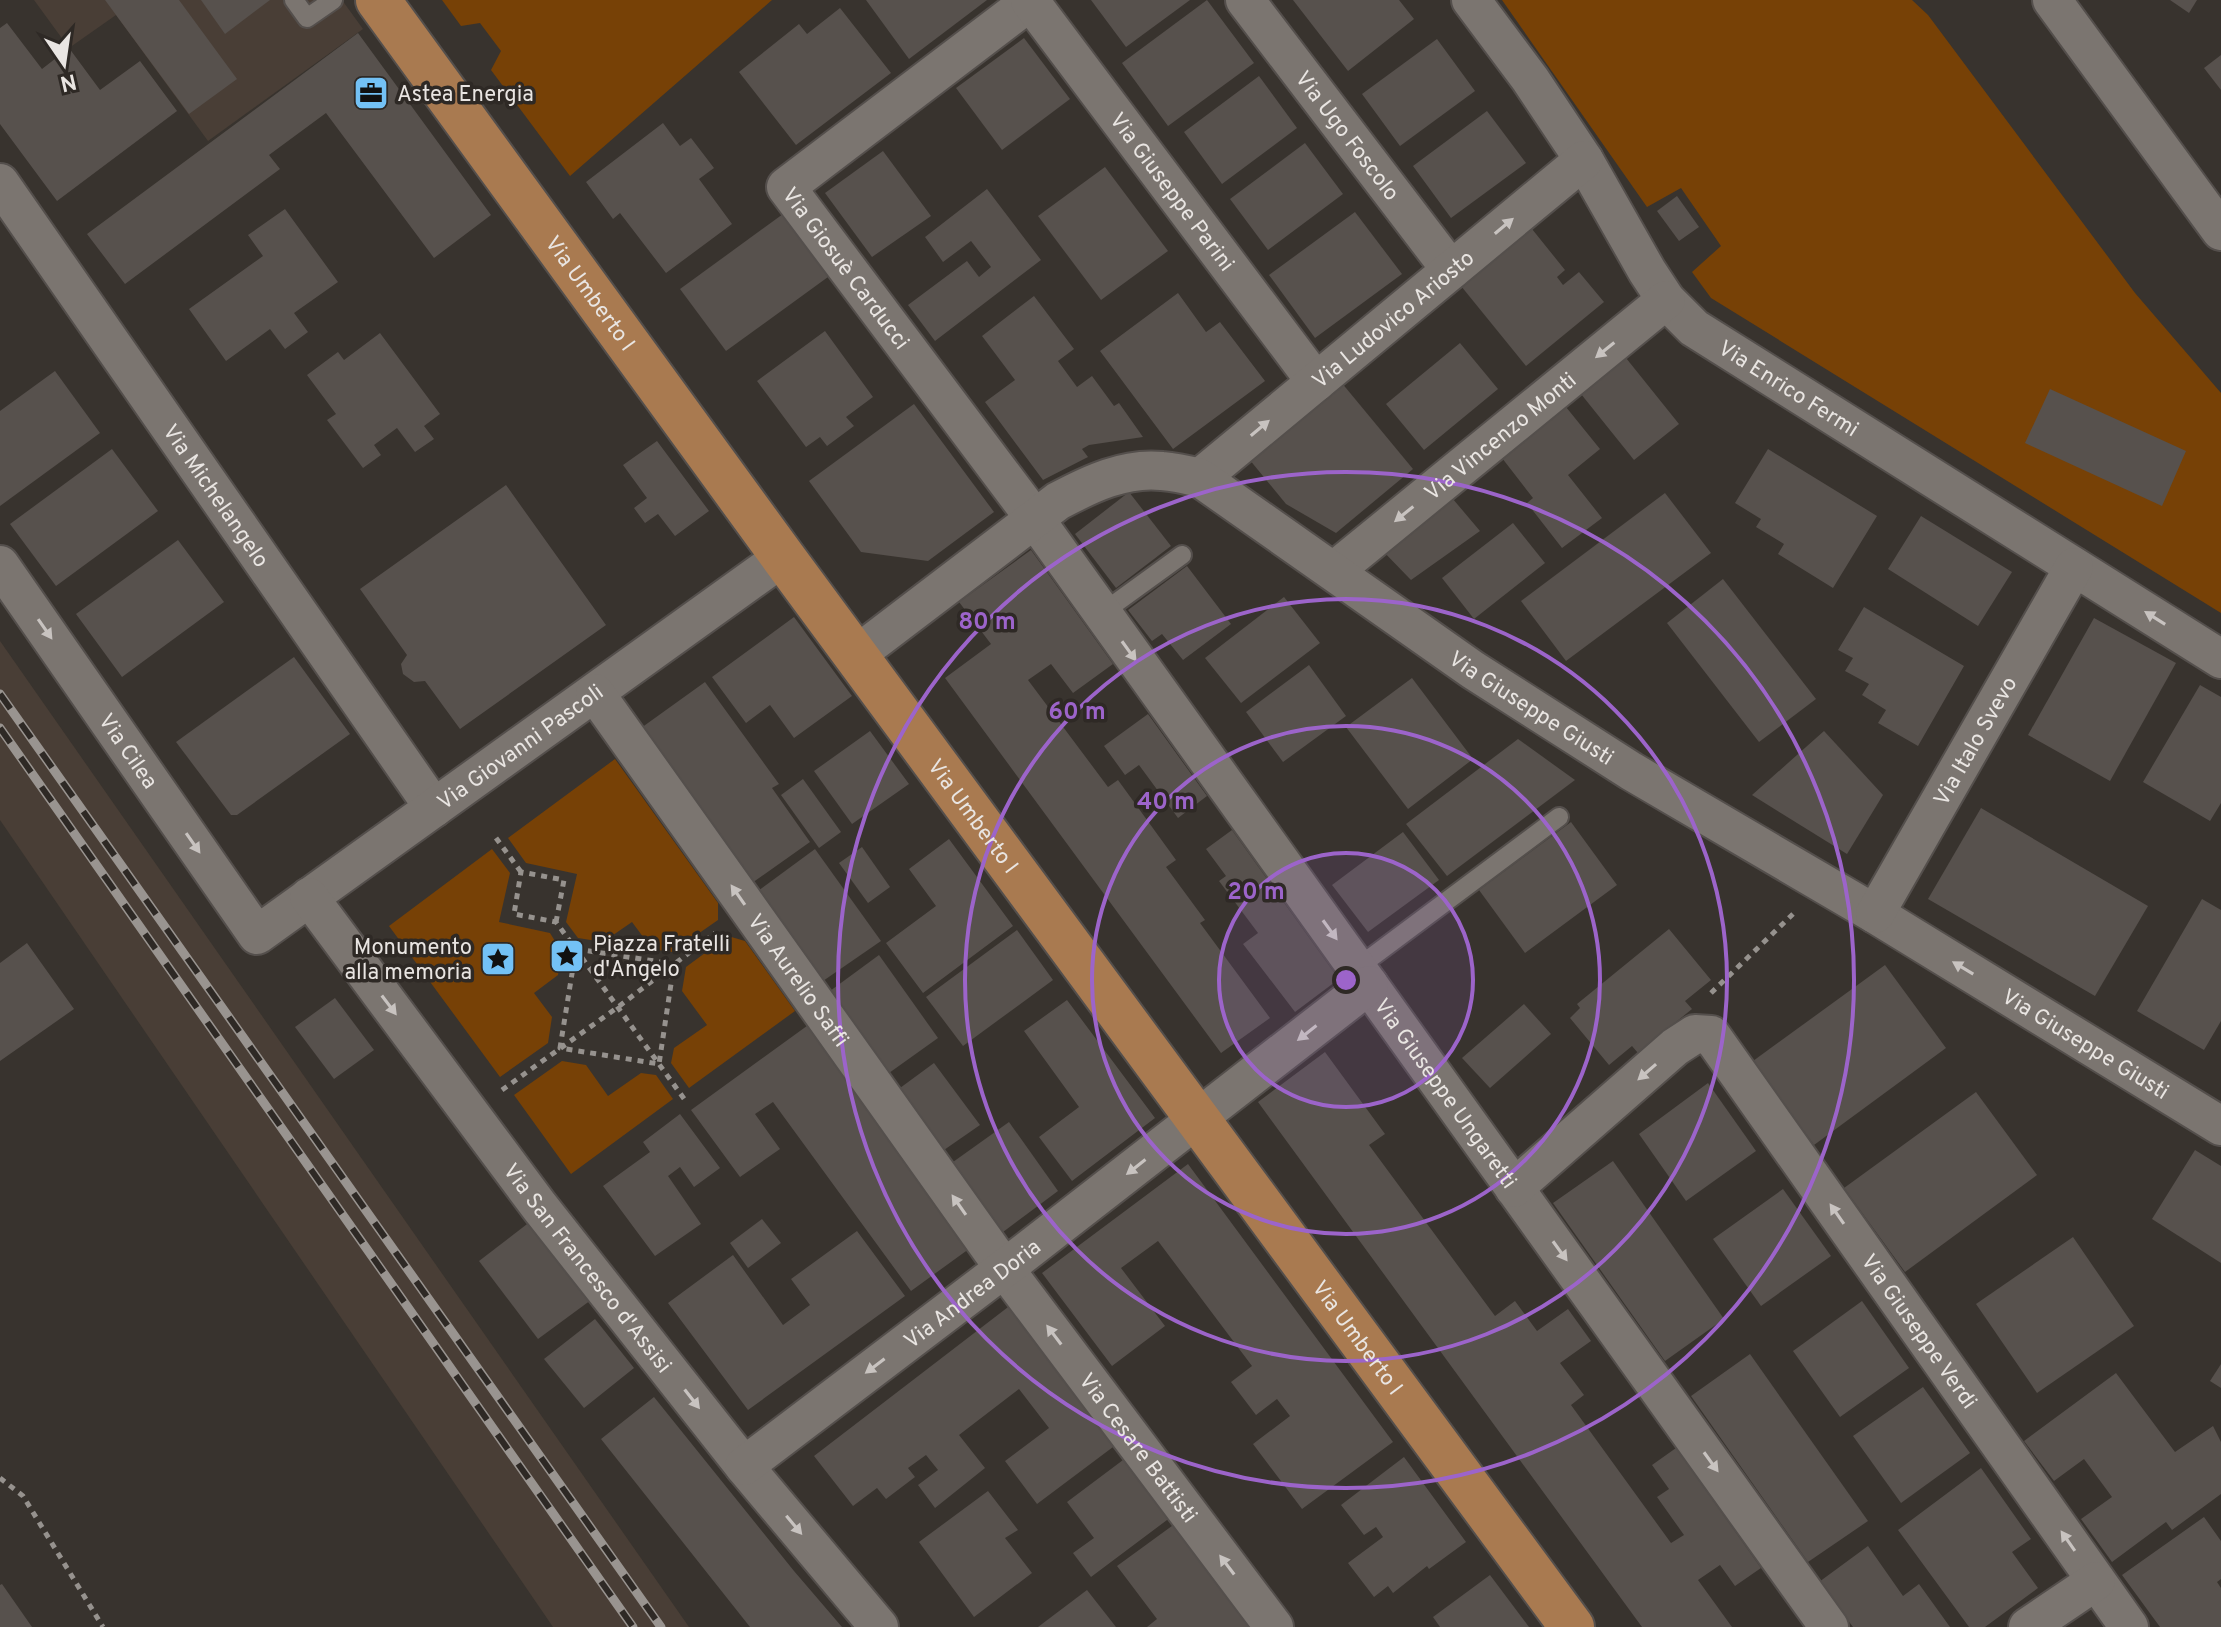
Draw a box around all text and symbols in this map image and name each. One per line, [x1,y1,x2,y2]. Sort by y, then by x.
north arrow [24,24,104,104]
text: N [57,66,79,96]
street label: Via Ugo Foscolo [1288,67,1404,207]
office icon: Astea Energia [352,74,390,112]
place label: Astea Energia [397,82,534,109]
street label: Via Giuseppe Parini [1103,108,1239,278]
street label: Via Giosuè Carducci [775,183,914,356]
one-way arrow [1493,218,1513,235]
street label: Via Umberto I [538,231,640,357]
street label: Via Ludovico Ariosto [1308,246,1481,395]
street label: Via Enrico Fermi [1712,336,1863,444]
one-way arrow [1595,341,1615,357]
street label: Via Vincenzo Monti [1420,368,1583,507]
street label: Via Michelangelo [156,420,274,573]
one-way arrow [1250,420,1270,437]
one-way arrow [1394,505,1414,522]
text: 80 m [958,608,1016,638]
one-way arrow [2144,611,2166,625]
one-way arrow [37,619,52,640]
one-way arrow [1121,640,1136,661]
street label: Via Giuseppe Giusti [1443,646,1618,772]
street label: Via Italo Svevo [1929,672,2024,811]
street label: Via Giovanni Pascoli [433,679,609,817]
text: 60 m [1048,698,1106,728]
street label: Via Cilea [91,709,162,795]
street label: Via Umberto I [920,754,1023,880]
text: 40 m [1137,788,1195,818]
one-way arrow [185,832,200,853]
text: 20 m [1227,878,1285,908]
one-way arrow [731,885,746,906]
street label: Via Aurelio Saffi [740,909,854,1053]
one-way arrow [1322,920,1337,941]
place label: Piazza Fratelli d'Angelo [593,932,730,984]
place label: Monumento alla memoria [344,935,472,987]
place icon: Piazza Fratelli d'Angelo [548,937,586,975]
place icon: Monumento alla memoria [479,940,517,978]
one-way arrow [1952,961,1974,975]
centre of rings [1332,966,1360,994]
street label: Via Giuseppe Giusti [1996,984,2173,1107]
one-way arrow [381,994,397,1016]
street label: Via Giuseppe Ungaretti [1367,994,1521,1195]
one-way arrow [1297,1025,1317,1041]
one-way arrow [1637,1062,1656,1080]
one-way arrow [1126,1158,1146,1174]
street label: Via San Francesco d'Assisi [496,1159,676,1379]
one-way arrow [952,1194,967,1215]
one-way arrow [1830,1203,1845,1224]
street label: Via Andrea Doria [899,1234,1047,1356]
one-way arrow [1551,1241,1567,1261]
street label: Via Giuseppe Verdi [1854,1249,1982,1415]
street label: Via Umberto I [1305,1276,1407,1401]
one-way arrow [1047,1324,1062,1345]
one-way arrow [865,1358,885,1374]
street label: Via Cesare Battisti [1072,1369,1202,1529]
one-way arrow [683,1389,699,1409]
one-way arrow [1703,1452,1718,1473]
one-way arrow [785,1515,802,1535]
one-way arrow [2061,1530,2076,1551]
one-way arrow [1220,1554,1236,1575]

